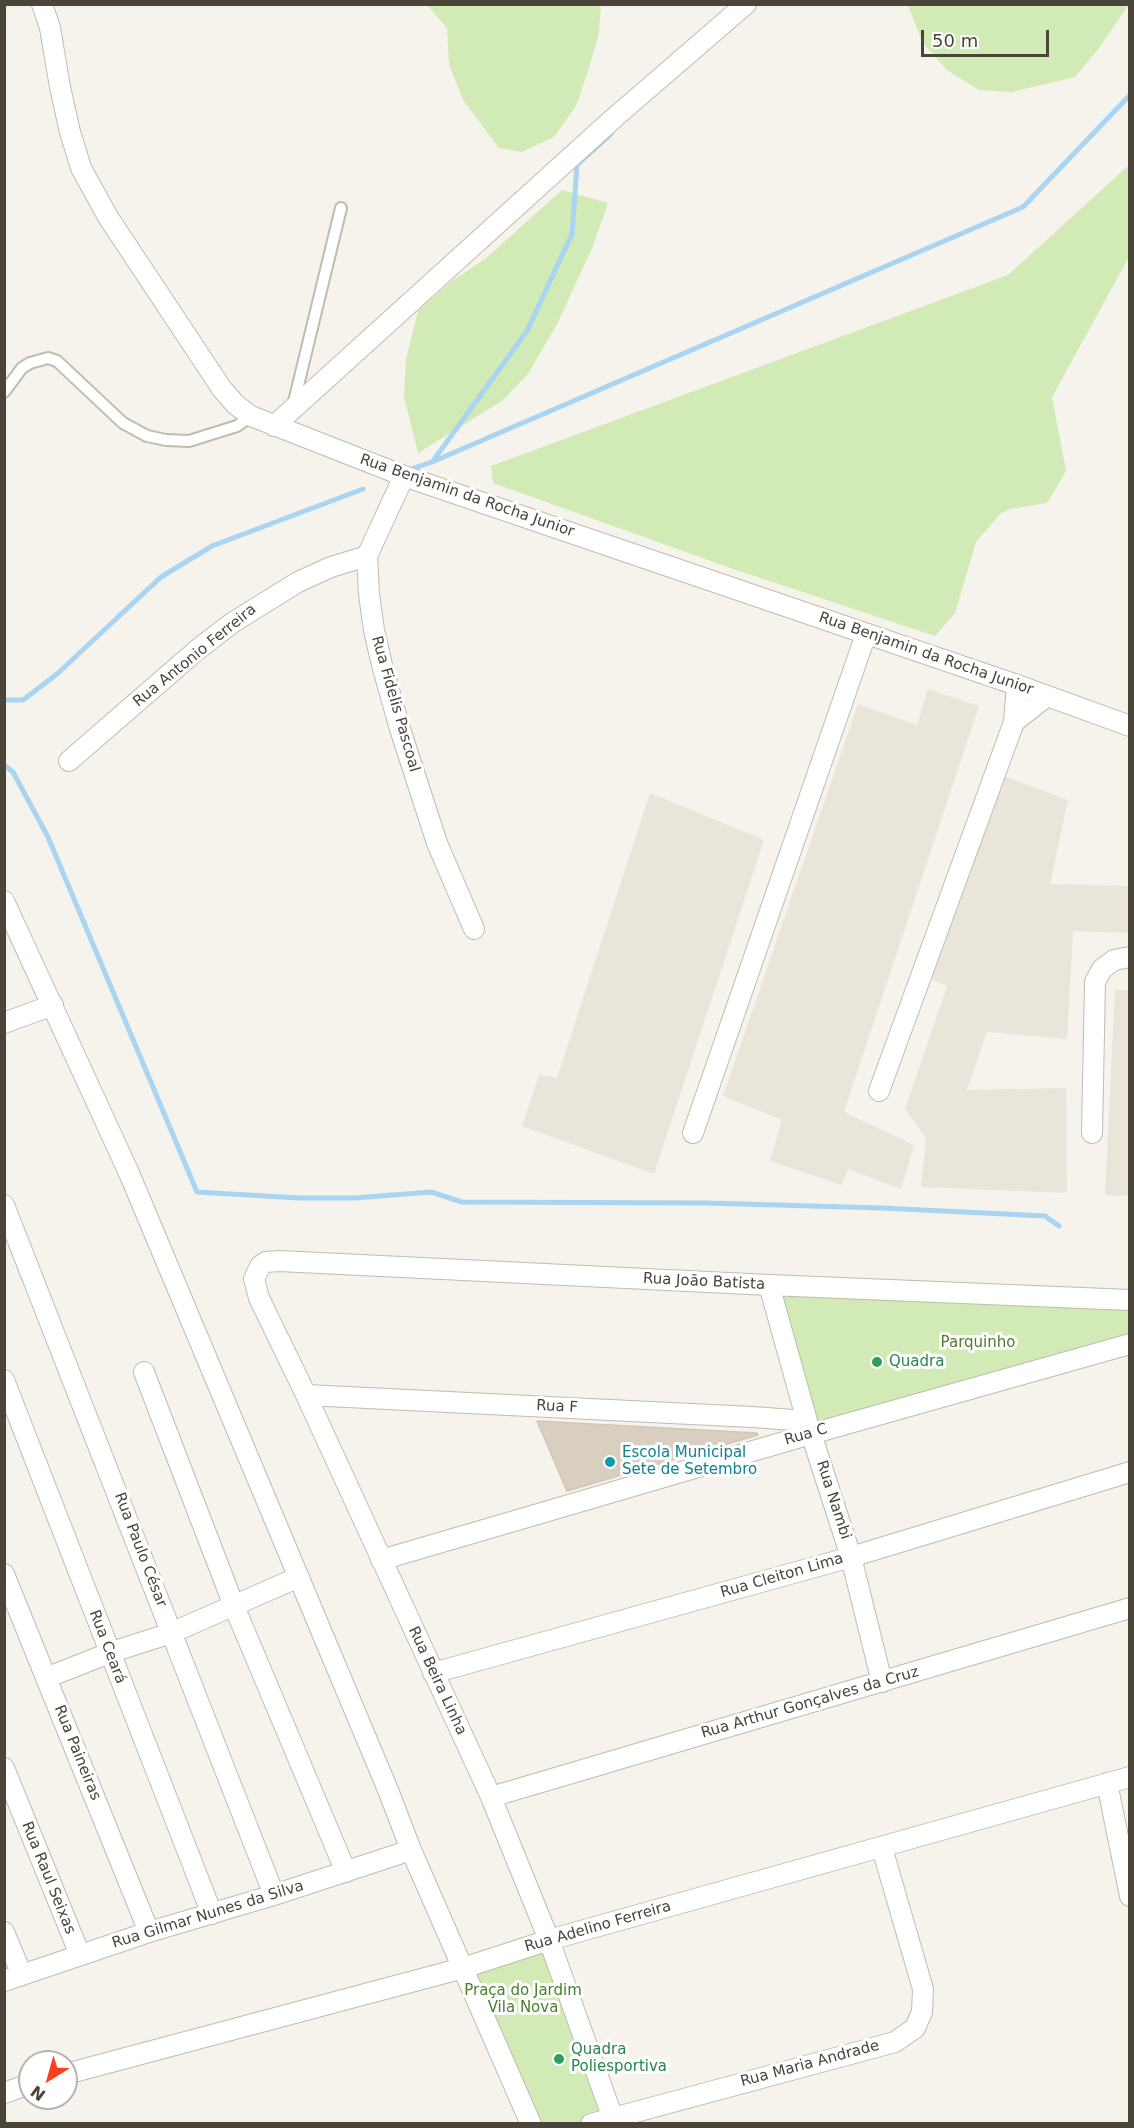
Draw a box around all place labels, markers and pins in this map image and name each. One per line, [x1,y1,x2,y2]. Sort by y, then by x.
place label: Quadra [889,1353,944,1371]
marker: Quadra [870,1355,884,1369]
place label: Escola Municipal Sete de Setembro [622,1444,757,1479]
marker: Escola Municipal Sete de Setembro [603,1455,617,1469]
place label: Quadra Poliesportiva [571,2041,667,2076]
marker: Quadra Poliesportiva [552,2052,566,2066]

